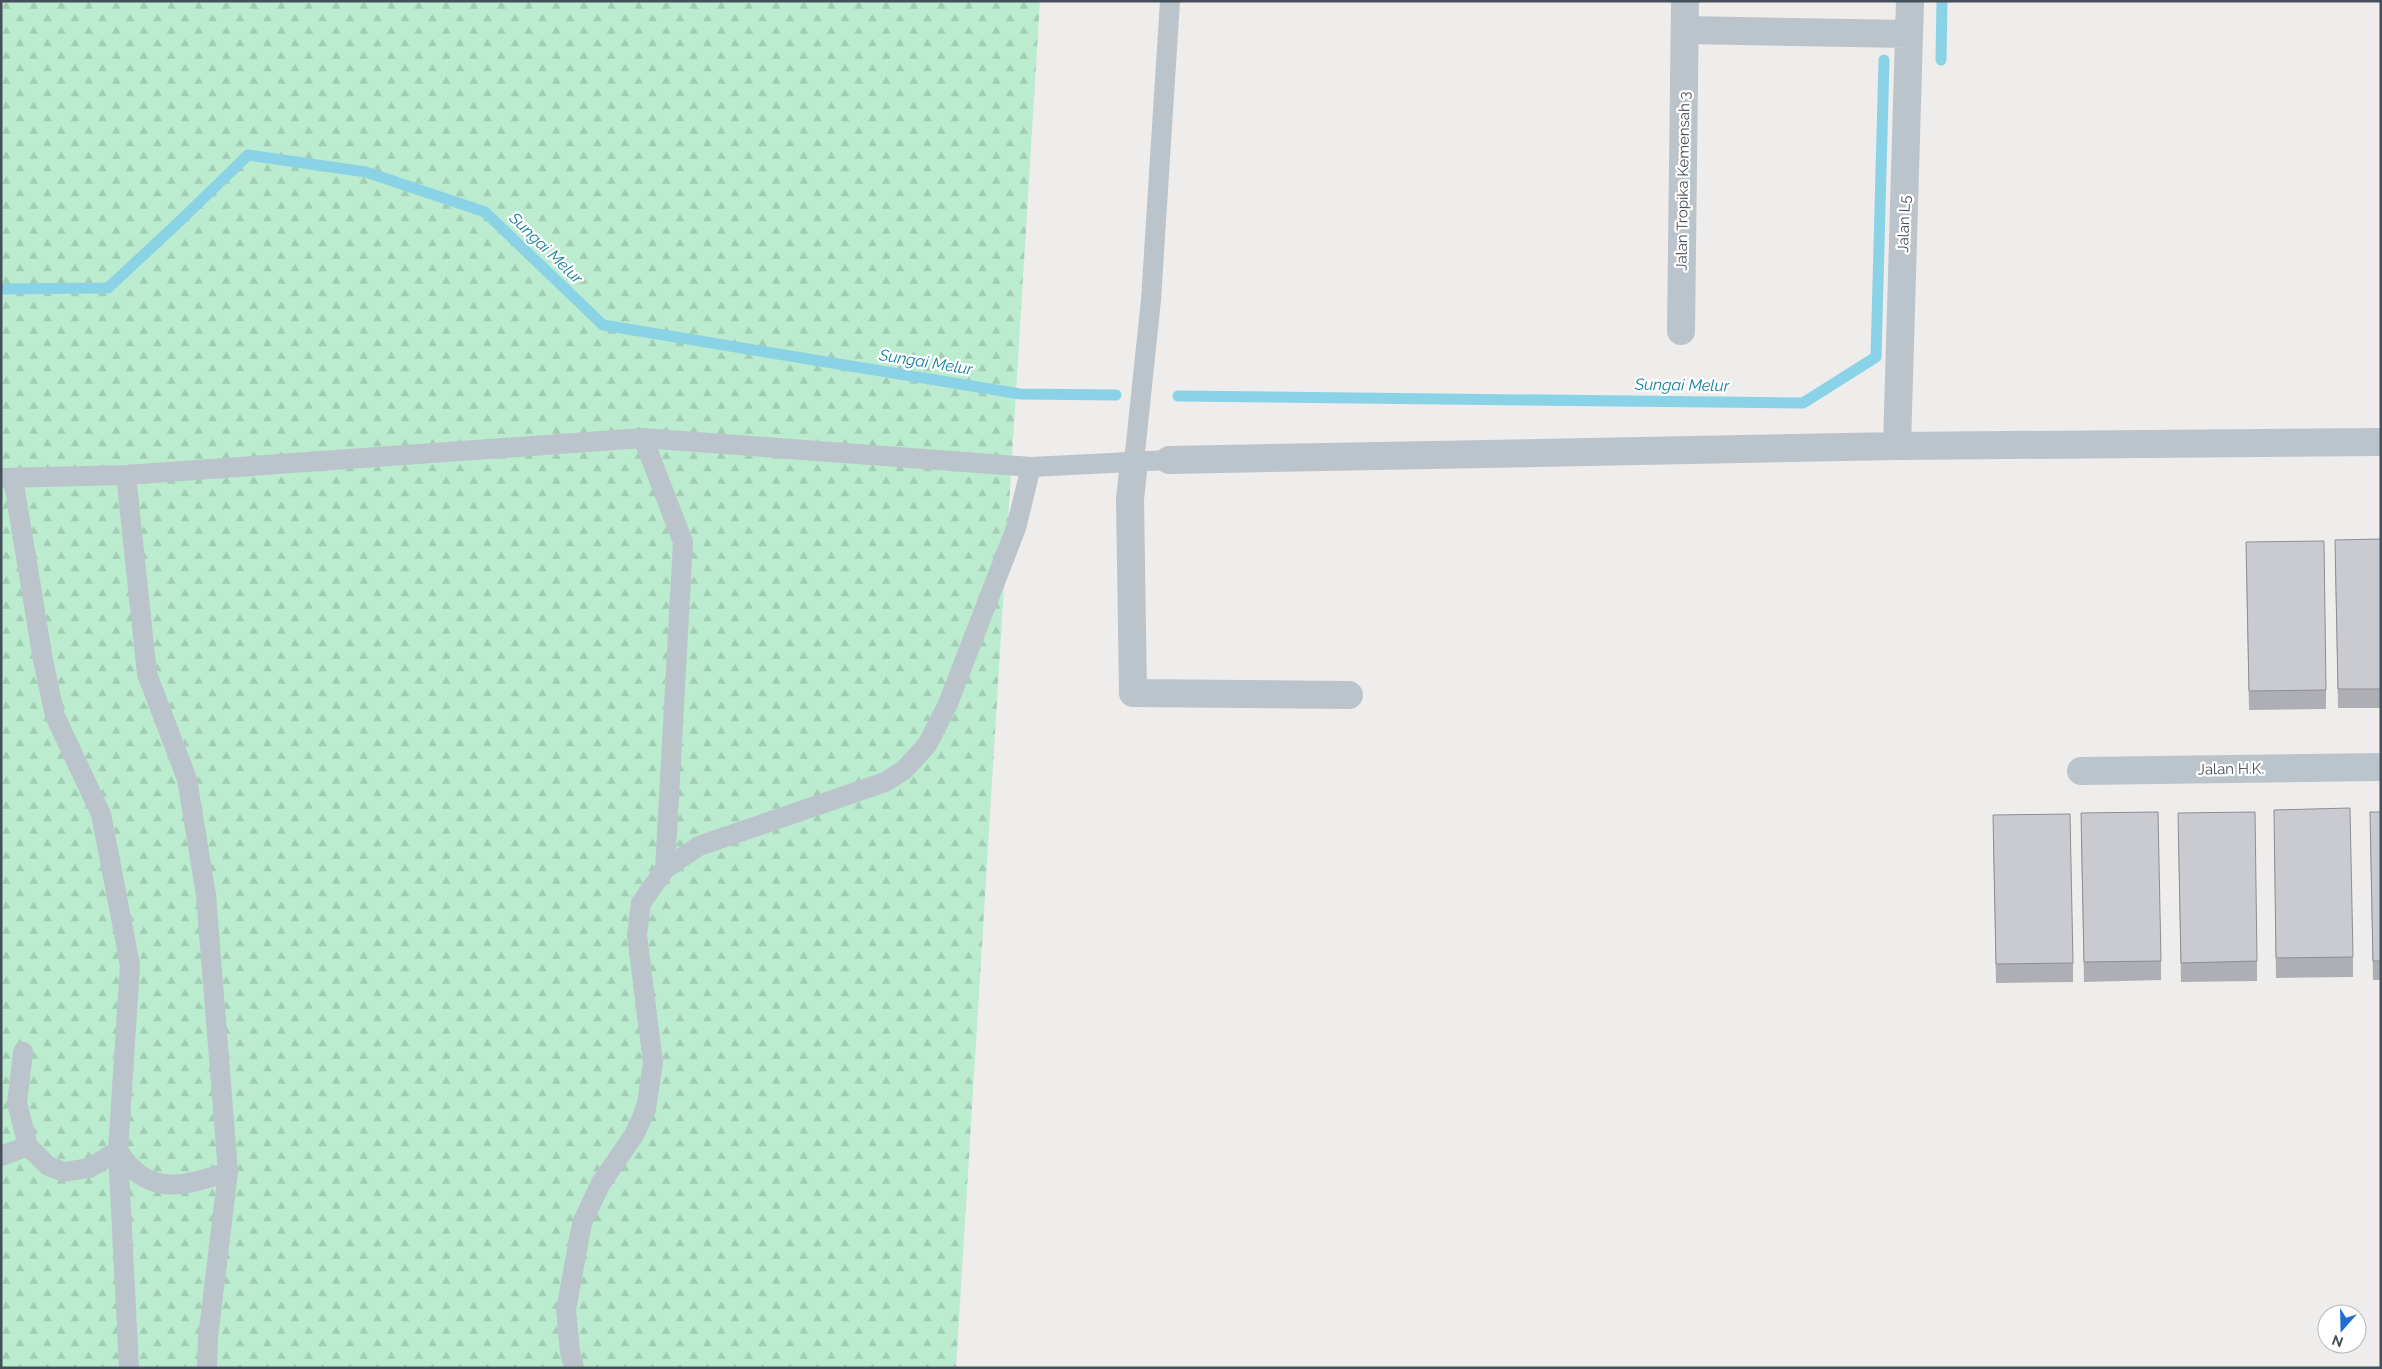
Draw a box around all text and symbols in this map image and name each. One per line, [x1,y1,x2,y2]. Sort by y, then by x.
street label: Jalan Tropika Kemensah 3 [1672,91,1694,271]
street label: Jalan L5 [1894,195,1914,253]
water label: Sungai Melur [505,208,587,288]
water label: Sungai Melur [877,345,975,379]
water label: Sungai Melur [1634,375,1730,395]
street label: Jalan H.K. [2198,759,2264,779]
north arrow [2317,1304,2367,1354]
text: N [2330,1332,2345,1351]

